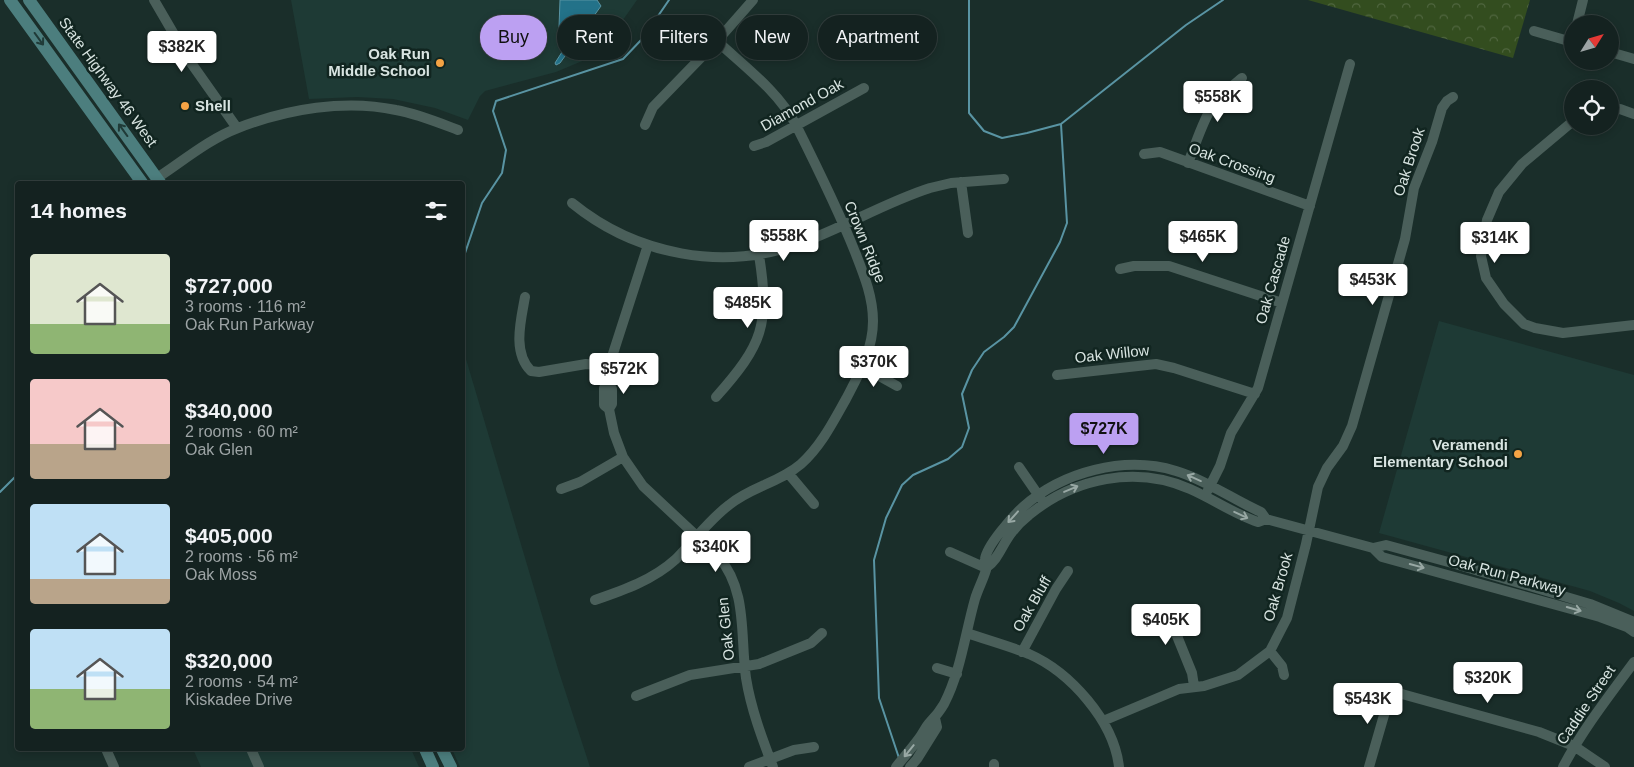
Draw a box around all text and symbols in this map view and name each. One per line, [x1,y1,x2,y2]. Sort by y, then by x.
street label: State Highway 46 West [56,14,162,150]
chip: Buy [480,15,547,60]
chip: Rent [557,15,631,60]
chip: Filters [641,15,726,60]
chip: New [736,15,808,60]
chip: Apartment [818,15,937,60]
north arrow [1564,15,1619,70]
map controls [1564,15,1619,135]
pin: $382K [147,30,217,73]
one-way arrow [34,32,44,46]
text: $382K [158,38,206,55]
place label: Oak Run Middle School [328,45,430,79]
marker: Oak Run Middle School [434,57,446,69]
street label: Diamond Oak [758,75,846,134]
pin: $558K [1183,80,1253,123]
button: locate [1564,80,1619,135]
text: $558K [1194,88,1242,105]
place label: Shell [195,97,231,114]
marker: Shell [179,100,191,112]
one-way arrow [117,124,128,137]
street label: Oak Brook [1389,125,1428,198]
street label: Oak Crossing [1187,139,1278,186]
icon: filters [422,197,450,225]
street label: Crown Ridge [841,198,890,285]
text: 14 homes [30,199,127,222]
pin: $558K [749,220,819,262]
pin: $465K [1168,220,1238,263]
pin: $314K [1460,222,1530,264]
text: $558K [760,227,808,244]
text: $465K [1179,228,1227,245]
text: $314K [1471,229,1519,246]
street label: Oak Cascade [1252,234,1293,326]
pin: $453K [1338,264,1408,306]
text: $453K [1349,271,1397,288]
icon: home [70,274,130,334]
text: $727,000 [185,274,273,297]
pin: $485K [713,286,783,329]
text: $485K [724,294,772,311]
text: 3 rooms · 116 m² [185,298,306,315]
text: Oak Run Parkway [185,316,314,333]
street label: Oak Willow [1074,341,1150,366]
pin: $370K [839,346,909,388]
pin: $572K [589,352,659,395]
text: $370K [850,353,898,370]
text: $572K [600,360,648,377]
icon: home [70,399,130,459]
text: $340,000 [185,399,273,422]
pin: $727K [1069,412,1139,455]
text: $727K [1080,420,1128,437]
text: 2 rooms · 60 m² [185,423,298,440]
place label: Veramendi Elementary School [1373,436,1508,470]
text: Oak Glen [185,441,253,458]
marker: Veramendi Elementary School [1512,448,1524,460]
one-way arrow [1187,473,1202,483]
one-way arrow [1063,483,1078,493]
one-way arrow [1007,511,1019,524]
one-way arrow [1233,511,1248,521]
icon: home [70,524,130,584]
text: $405,000 [185,524,273,547]
pin: $340K [681,530,751,573]
text: $340K [692,538,740,555]
text: 2 rooms · 56 m² [185,548,298,565]
street label: Oak Brook [1260,550,1296,623]
street label: Oak Run Parkway [1447,551,1568,598]
one-way arrow [1409,562,1425,572]
text: Oak Moss [185,566,257,583]
street label: Oak Bluff [1009,572,1055,635]
street label: Oak Glen [714,597,737,661]
pin: $405K [1131,604,1201,646]
one-way arrow [1565,605,1581,615]
text: $405K [1142,611,1190,628]
icon: home [70,649,130,709]
text: $320,000 [185,649,273,672]
street label: Caddie Street [1553,661,1619,747]
pin: $320K [1453,662,1523,704]
text: $320K [1464,669,1512,686]
text: 2 rooms · 54 m² [185,673,298,690]
pin: $543K [1333,682,1403,725]
text: $543K [1344,690,1392,707]
text: Kiskadee Drive [185,691,293,708]
one-way arrow [904,744,915,757]

